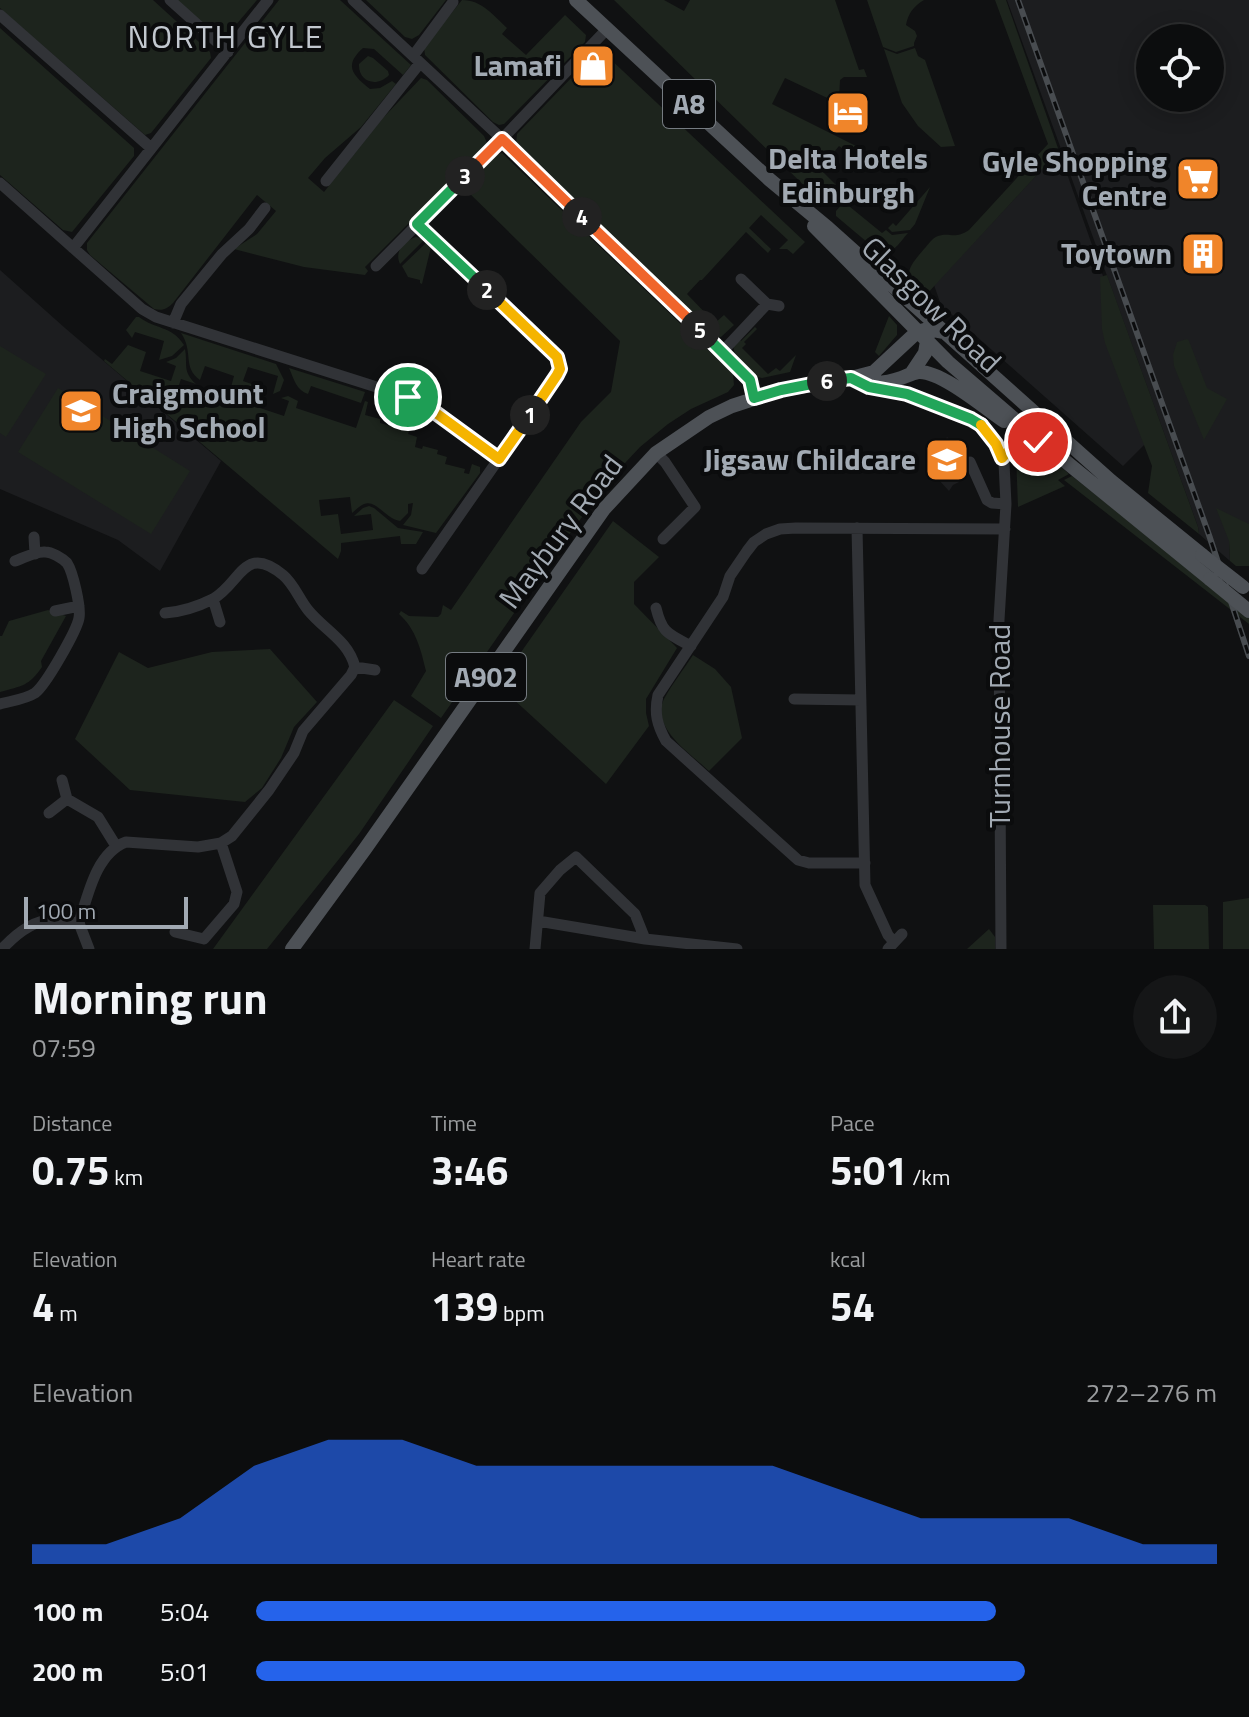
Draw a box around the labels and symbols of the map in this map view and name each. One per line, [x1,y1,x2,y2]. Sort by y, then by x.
district label: NORTH GYLE [127,12,325,60]
place label: Lamafi [474,42,562,88]
shop icon: Lamafi [569,42,617,90]
road number: A8 [663,80,715,128]
hotel icon: Delta Hotels Edinburgh [824,89,872,137]
place label: Delta Hotels Edinburgh [768,135,928,215]
place label: Gyle Shopping Centre [982,138,1167,218]
supermarket icon: Gyle Shopping Centre [1174,155,1222,203]
pin: 3 [445,156,485,196]
pin: 4 [562,197,602,237]
street label: Glasgow Road [851,225,1012,383]
place label: Toytown [1061,230,1172,276]
building icon: Toytown [1179,230,1227,278]
pin: 2 [467,270,507,310]
pin: 5 [680,310,720,350]
pin: 6 [807,361,847,401]
pin [374,363,442,431]
place label: Craigmount High School [112,370,266,450]
school or university icon: Craigmount High School [57,387,105,435]
pin: 1 [510,395,550,435]
pin [1004,408,1072,476]
place label: Jigsaw Childcare [704,436,916,482]
school or university icon: Jigsaw Childcare [923,436,971,484]
street label: Maybury Road [487,445,634,618]
street label: Turnhouse Road [976,624,1022,828]
road number: A902 [446,653,526,701]
scale bar [24,893,188,929]

